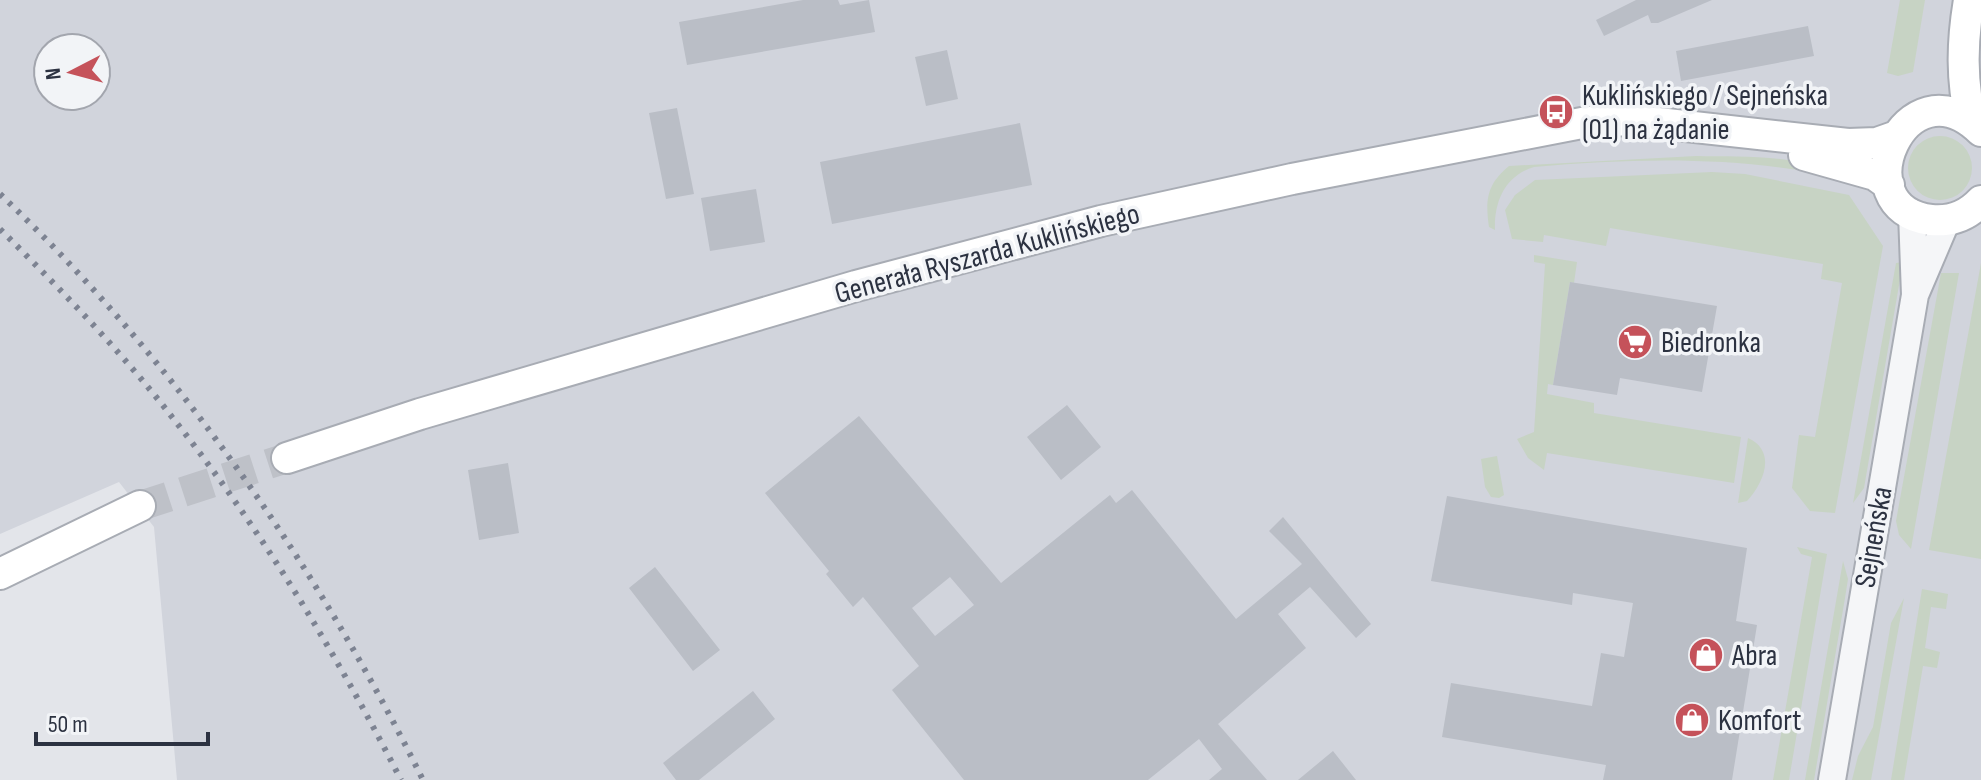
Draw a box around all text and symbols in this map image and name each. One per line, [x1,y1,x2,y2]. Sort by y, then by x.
north arrow [32,32,112,112]
text: N [40,67,68,81]
place label: Kuklińskiego / Sejneńska (01) na żądanie [1582,78,1828,148]
bus stop icon: Kuklińskiego / Sejneńska (01) na żądanie [1537,93,1575,131]
street label: Generała Ryszarda Kuklińskiego [831,196,1144,312]
supermarket icon: Biedronka [1616,323,1654,361]
place label: Biedronka [1661,325,1761,361]
street label: Sejneńska [1847,484,1901,590]
shop icon: Abra [1687,636,1725,674]
place label: Abra [1731,638,1777,674]
scale bar [36,696,208,746]
shop icon: Komfort [1673,701,1711,739]
place label: Komfort [1718,703,1801,739]
text: 50 m [48,710,88,739]

